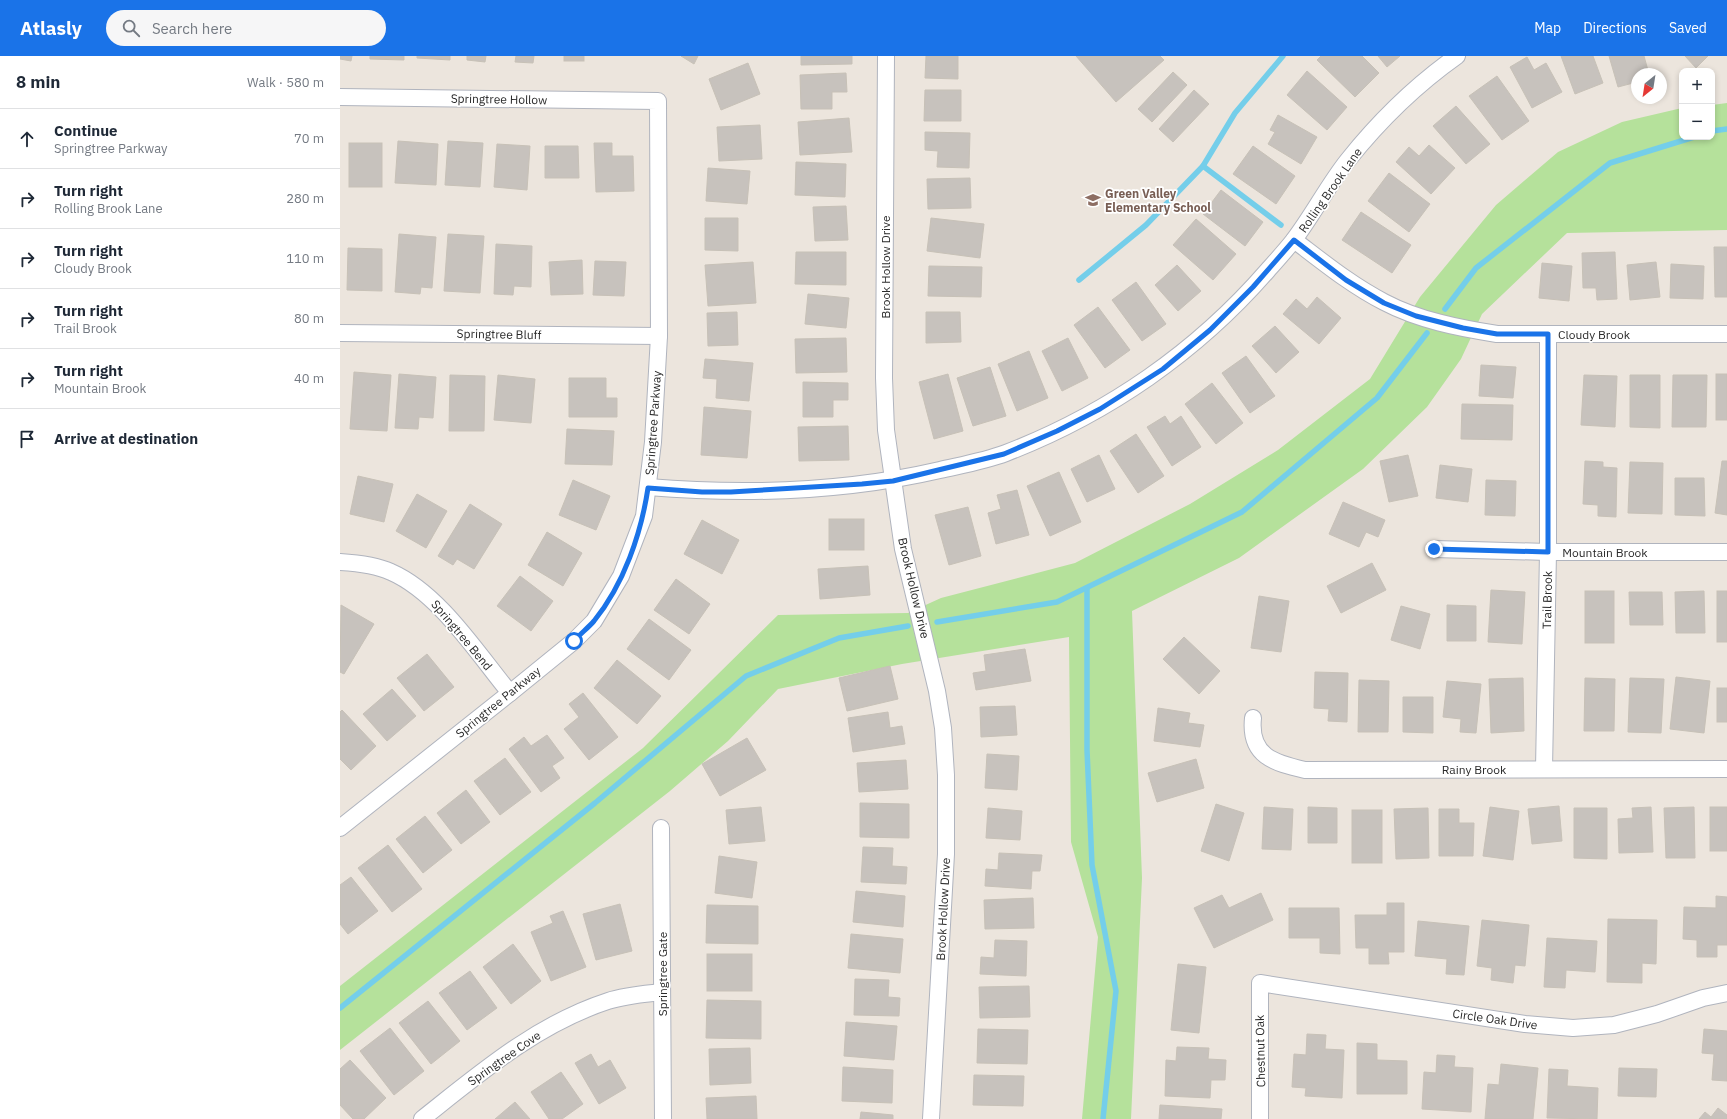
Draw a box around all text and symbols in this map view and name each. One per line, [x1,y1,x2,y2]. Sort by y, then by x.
search box [106,10,386,46]
text: Atlasly [20,16,82,40]
icon: search [120,17,142,39]
text: Search here [152,19,232,38]
text: Map [1534,19,1561,37]
text: Directions [1583,19,1647,37]
text: Saved [1669,19,1707,37]
north arrow [1631,68,1667,104]
map controls [1679,68,1715,140]
button: + [1679,68,1715,104]
text: 8 min [16,71,60,93]
text: Walk · 580 m [247,74,324,91]
street label: Springtree Hollow [451,91,547,107]
button: − [1679,104,1715,140]
text: Continue [54,121,118,140]
icon: ahead [16,128,38,150]
text: 70 m [294,130,324,147]
text: Springtree Parkway [54,140,168,157]
street label: Rolling Brook Lane [1295,144,1365,235]
text: Turn right [54,181,123,200]
place label: Green Valley Elementary School [1105,186,1211,215]
icon: right [16,188,38,210]
text: 280 m [286,190,324,207]
school or university icon: Green Valley Elementary School [1084,191,1102,209]
text: Rolling Brook Lane [54,200,163,217]
street label: Brook Hollow Drive [878,215,893,319]
text: Turn right [54,241,123,260]
icon: right [16,248,38,270]
text: 110 m [286,250,324,267]
text: Cloudy Brook [54,260,132,277]
text: Turn right [54,301,123,320]
icon: right [16,308,38,330]
text: 80 m [294,310,324,327]
text: Trail Brook [54,320,117,337]
street label: Springtree Bluff [457,326,542,342]
street label: Cloudy Brook [1558,327,1631,342]
text: Turn right [54,361,123,380]
icon: right [16,368,38,390]
text: 40 m [294,370,324,387]
street label: Springtree Parkway [642,370,664,476]
text: Mountain Brook [54,380,146,397]
icon: arrive [16,428,38,450]
text: Arrive at destination [54,429,198,448]
street label: Brook Hollow Drive [895,536,933,640]
route end [1425,540,1443,558]
street label: Mountain Brook [1562,545,1648,560]
street label: Trail Brook [1539,570,1555,629]
street label: Springtree Bend [428,597,496,673]
route start [565,632,583,650]
street label: Springtree Parkway [453,663,543,741]
street label: Rainy Brook [1442,762,1507,777]
street label: Brook Hollow Drive [933,857,953,961]
street label: Springtree Gate [655,931,670,1016]
street label: Circle Oak Drive [1452,1006,1539,1032]
street label: Chestnut Oak [1252,1014,1268,1087]
street label: Springtree Cove [465,1027,544,1089]

